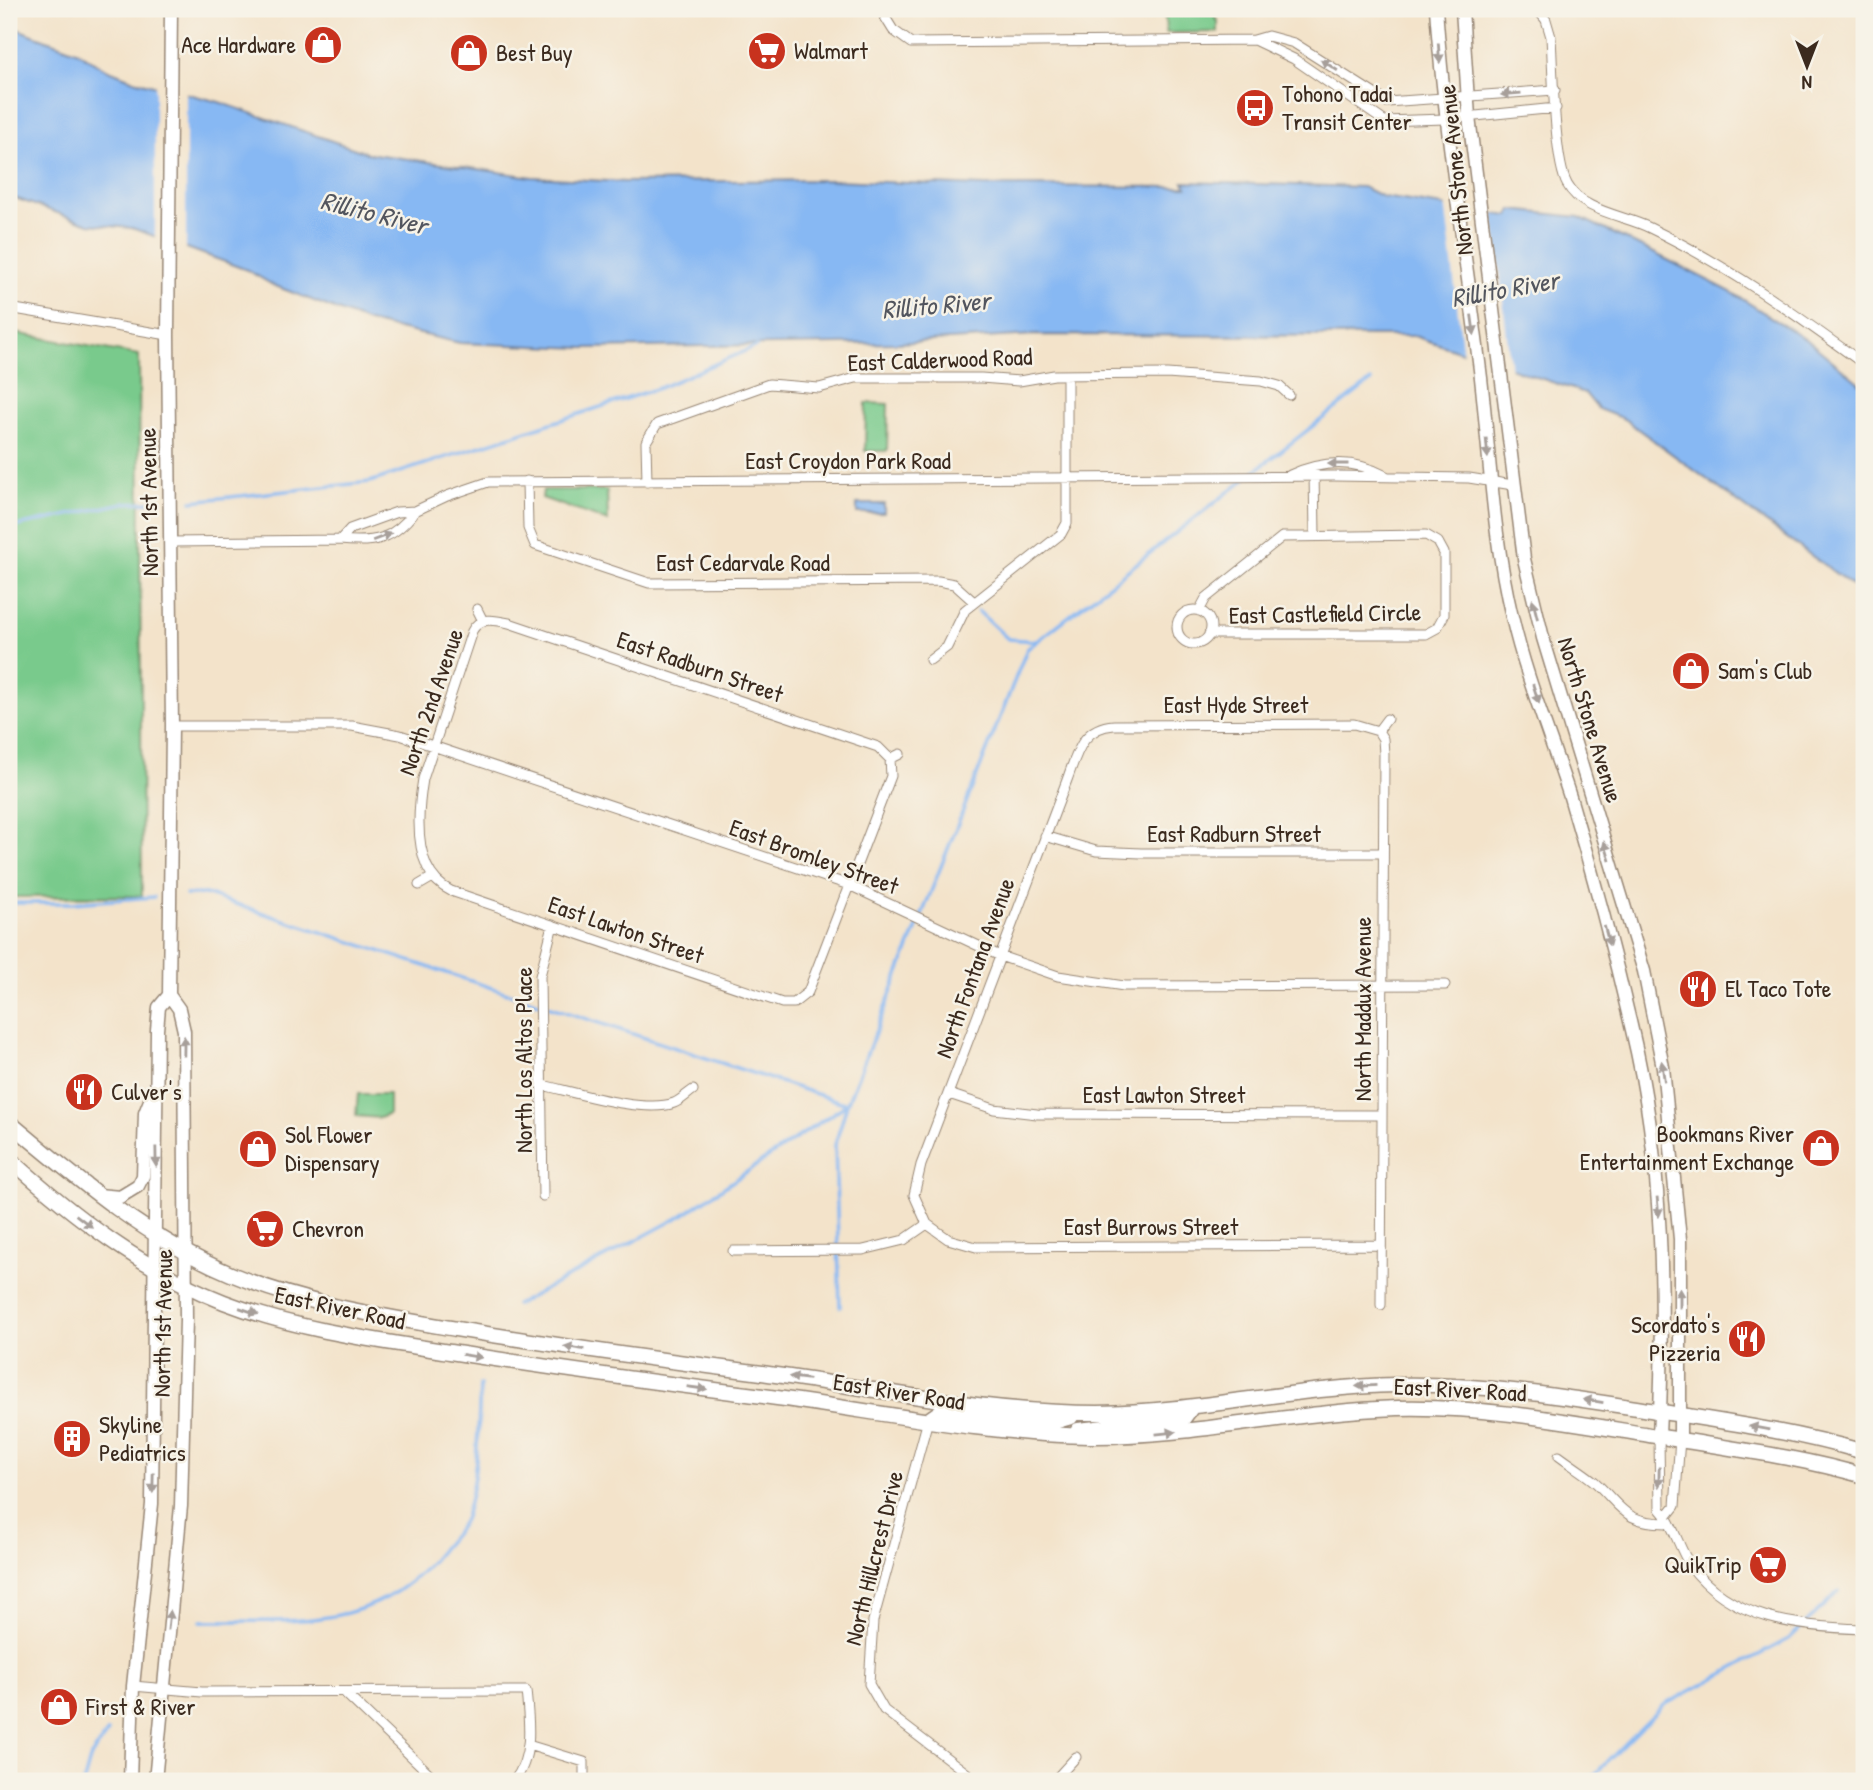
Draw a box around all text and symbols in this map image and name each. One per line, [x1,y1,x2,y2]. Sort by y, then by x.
shop icon: Ace Hardware [302,24,344,66]
place label: Ace Hardware [181,28,296,60]
supermarket icon: Walmart [746,30,788,72]
shop icon: Best Buy [448,32,490,74]
north arrow [1772,32,1842,102]
place label: Walmart [794,34,869,66]
place label: Best Buy [496,36,573,68]
one-way arrow [1434,42,1445,64]
one-way arrow [1320,59,1339,72]
text: N [1802,70,1812,96]
place label: Tohono Tadai Transit Center [1282,77,1412,137]
street label: North Stone Avenue [1430,83,1480,257]
bus stop icon: Tohono Tadai Transit Center [1234,87,1276,129]
one-way arrow [1500,89,1522,100]
water label: Rillito River [317,182,434,243]
water label: Rillito River [1448,261,1564,315]
water label: Rillito River [880,282,994,327]
one-way arrow [1468,315,1479,337]
street label: East Calderwood Road [847,340,1033,378]
street label: North 1st Avenue [131,427,165,576]
one-way arrow [1482,437,1493,459]
street label: East Croydon Park Road [745,444,951,476]
one-way arrow [1326,458,1348,470]
one-way arrow [372,531,393,542]
street label: East Cedarvale Road [656,546,830,578]
street label: East Castlefield Circle [1228,595,1422,631]
one-way arrow [1529,598,1540,620]
street label: East Radburn Street [613,623,788,710]
street label: North 2nd Avenue [390,624,470,779]
street label: North Stone Avenue [1551,633,1631,807]
shop icon: Sam's Club [1670,650,1712,692]
place label: Sam's Club [1718,654,1812,686]
one-way arrow [1532,684,1542,705]
street label: East Hyde Street [1164,688,1309,720]
street label: East Bromley Street [725,811,904,902]
street label: East Radburn Street [1147,817,1322,849]
one-way arrow [1602,840,1612,861]
street label: North Fontana Avenue [927,873,1022,1062]
street label: East Lawton Street [544,887,709,971]
street label: North Maddux Avenue [1346,916,1378,1101]
one-way arrow [1602,925,1613,947]
street label: North Los Altos Place [507,967,539,1153]
restaurant icon: El Taco Tote [1677,968,1719,1010]
place label: El Taco Tote [1725,972,1832,1004]
one-way arrow [178,1034,190,1056]
one-way arrow [1657,1060,1668,1082]
restaurant icon: Culver's [63,1071,105,1113]
place label: Culver's [111,1075,182,1107]
street label: East Lawton Street [1083,1078,1246,1110]
place label: Bookmans River Entertainment Exchange [1580,1117,1794,1177]
place label: Sol Flower Dispensary [285,1118,380,1178]
shop icon: Bookmans River Entertainment Exchange [1800,1127,1842,1169]
shop icon: Sol Flower Dispensary [237,1128,279,1170]
one-way arrow [150,1147,162,1169]
one-way arrow [1653,1197,1664,1219]
supermarket icon: Chevron [244,1208,286,1250]
street label: East Burrows Street [1064,1210,1239,1242]
place label: Chevron [292,1212,364,1244]
one-way arrow [75,1214,93,1228]
street label: North 1st Avenue [145,1248,179,1397]
street label: East River Road [272,1278,408,1336]
one-way arrow [1674,1286,1686,1308]
one-way arrow [239,1306,260,1317]
place label: Scordato's Pizzeria [1631,1308,1720,1368]
restaurant icon: Scordato's Pizzeria [1726,1318,1768,1360]
one-way arrow [563,1342,585,1353]
one-way arrow [461,1351,483,1362]
street label: East River Road [831,1365,967,1417]
street label: East River Road [1393,1370,1527,1408]
one-way arrow [788,1373,810,1384]
one-way arrow [1355,1381,1377,1392]
one-way arrow [686,1382,708,1393]
one-way arrow [1581,1396,1603,1407]
place label: Skyline Pediatrics [99,1408,186,1468]
building icon: Skyline Pediatrics [51,1418,93,1460]
one-way arrow [1748,1422,1770,1433]
one-way arrow [1155,1427,1177,1438]
street label: North Hillcrest Drive [836,1467,910,1648]
one-way arrow [1653,1467,1664,1489]
one-way arrow [147,1472,158,1494]
supermarket icon: QuikTrip [1747,1544,1789,1586]
place label: QuikTrip [1664,1548,1741,1580]
one-way arrow [163,1609,174,1631]
shop icon: First & River [38,1686,80,1728]
place label: First & River [85,1690,196,1722]

